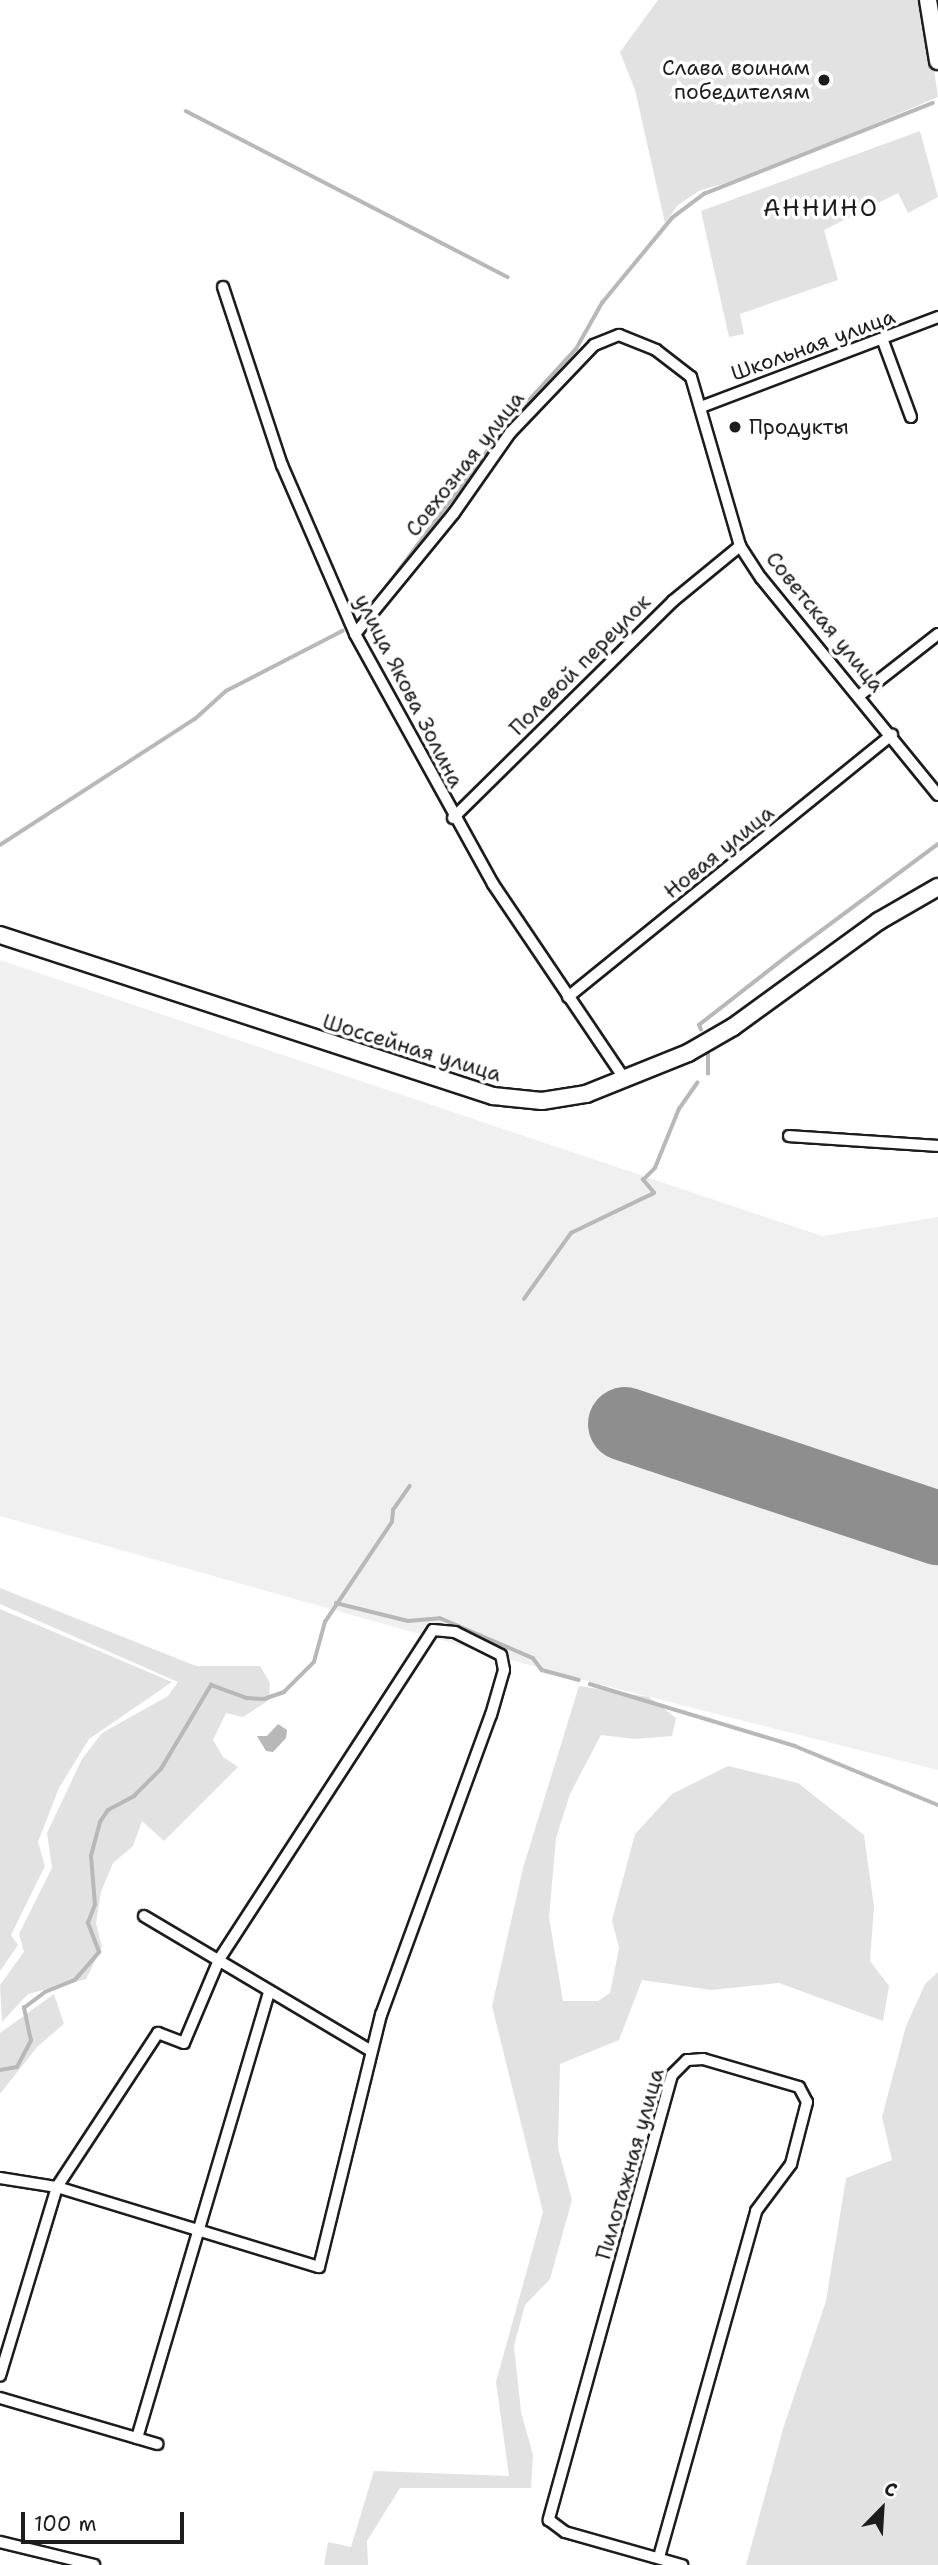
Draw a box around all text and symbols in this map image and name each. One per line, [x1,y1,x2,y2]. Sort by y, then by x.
place label: Слава воинам победителям [662,55,810,105]
marker: Слава воинам победителям [816,72,832,88]
district label: АННИНО [764,195,878,223]
street label: Школьная улица [727,304,899,386]
street label: Совхозная улица [400,386,530,542]
place label: Продукты [749,414,849,440]
marker: Продукты [727,419,743,435]
street label: Советская улица [761,547,889,697]
street label: Полевой переулок [504,589,656,741]
street label: улица Якова Золина [349,590,469,792]
street label: Новая улица [659,800,779,904]
street label: Шоссейная улица [320,1009,504,1087]
street label: Пилотажная улица [591,2066,669,2262]
north arrow [847,2474,917,2544]
text: С [880,2476,901,2503]
scale bar [24,2498,187,2542]
text: 100 m [34,2510,97,2538]

